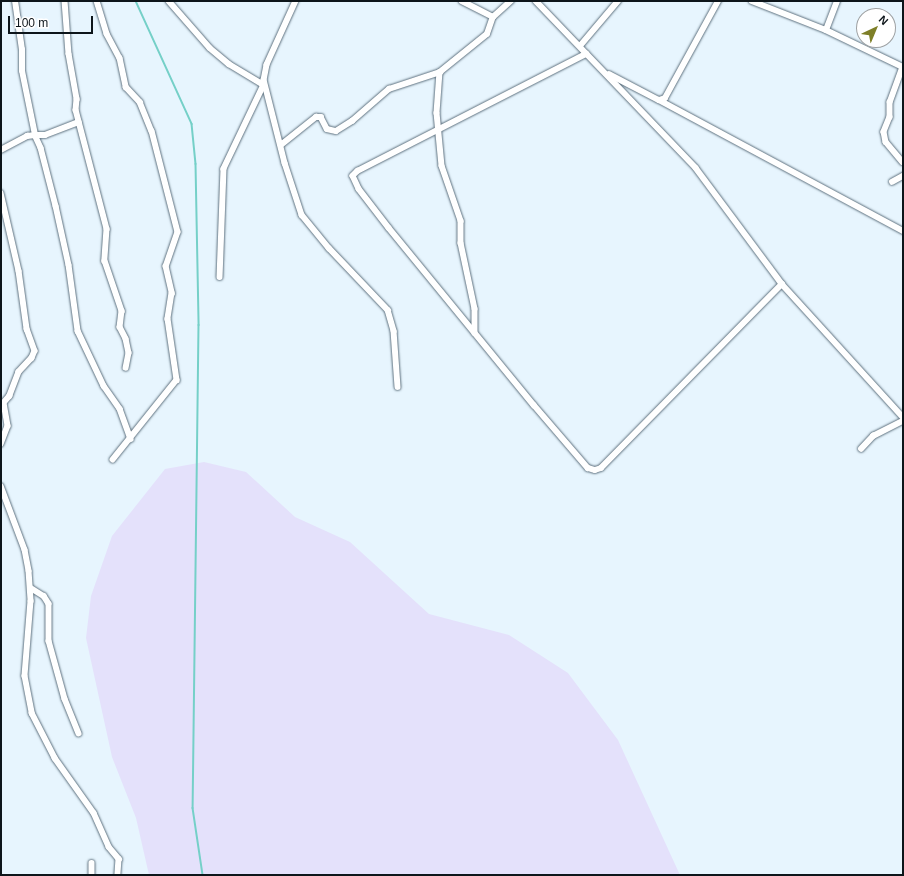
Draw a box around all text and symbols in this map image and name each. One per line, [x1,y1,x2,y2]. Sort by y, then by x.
scale bar [10,8,95,34]
north arrow [856,8,896,48]
text: N [877,13,891,27]
text: 100 m [15,16,48,30]

